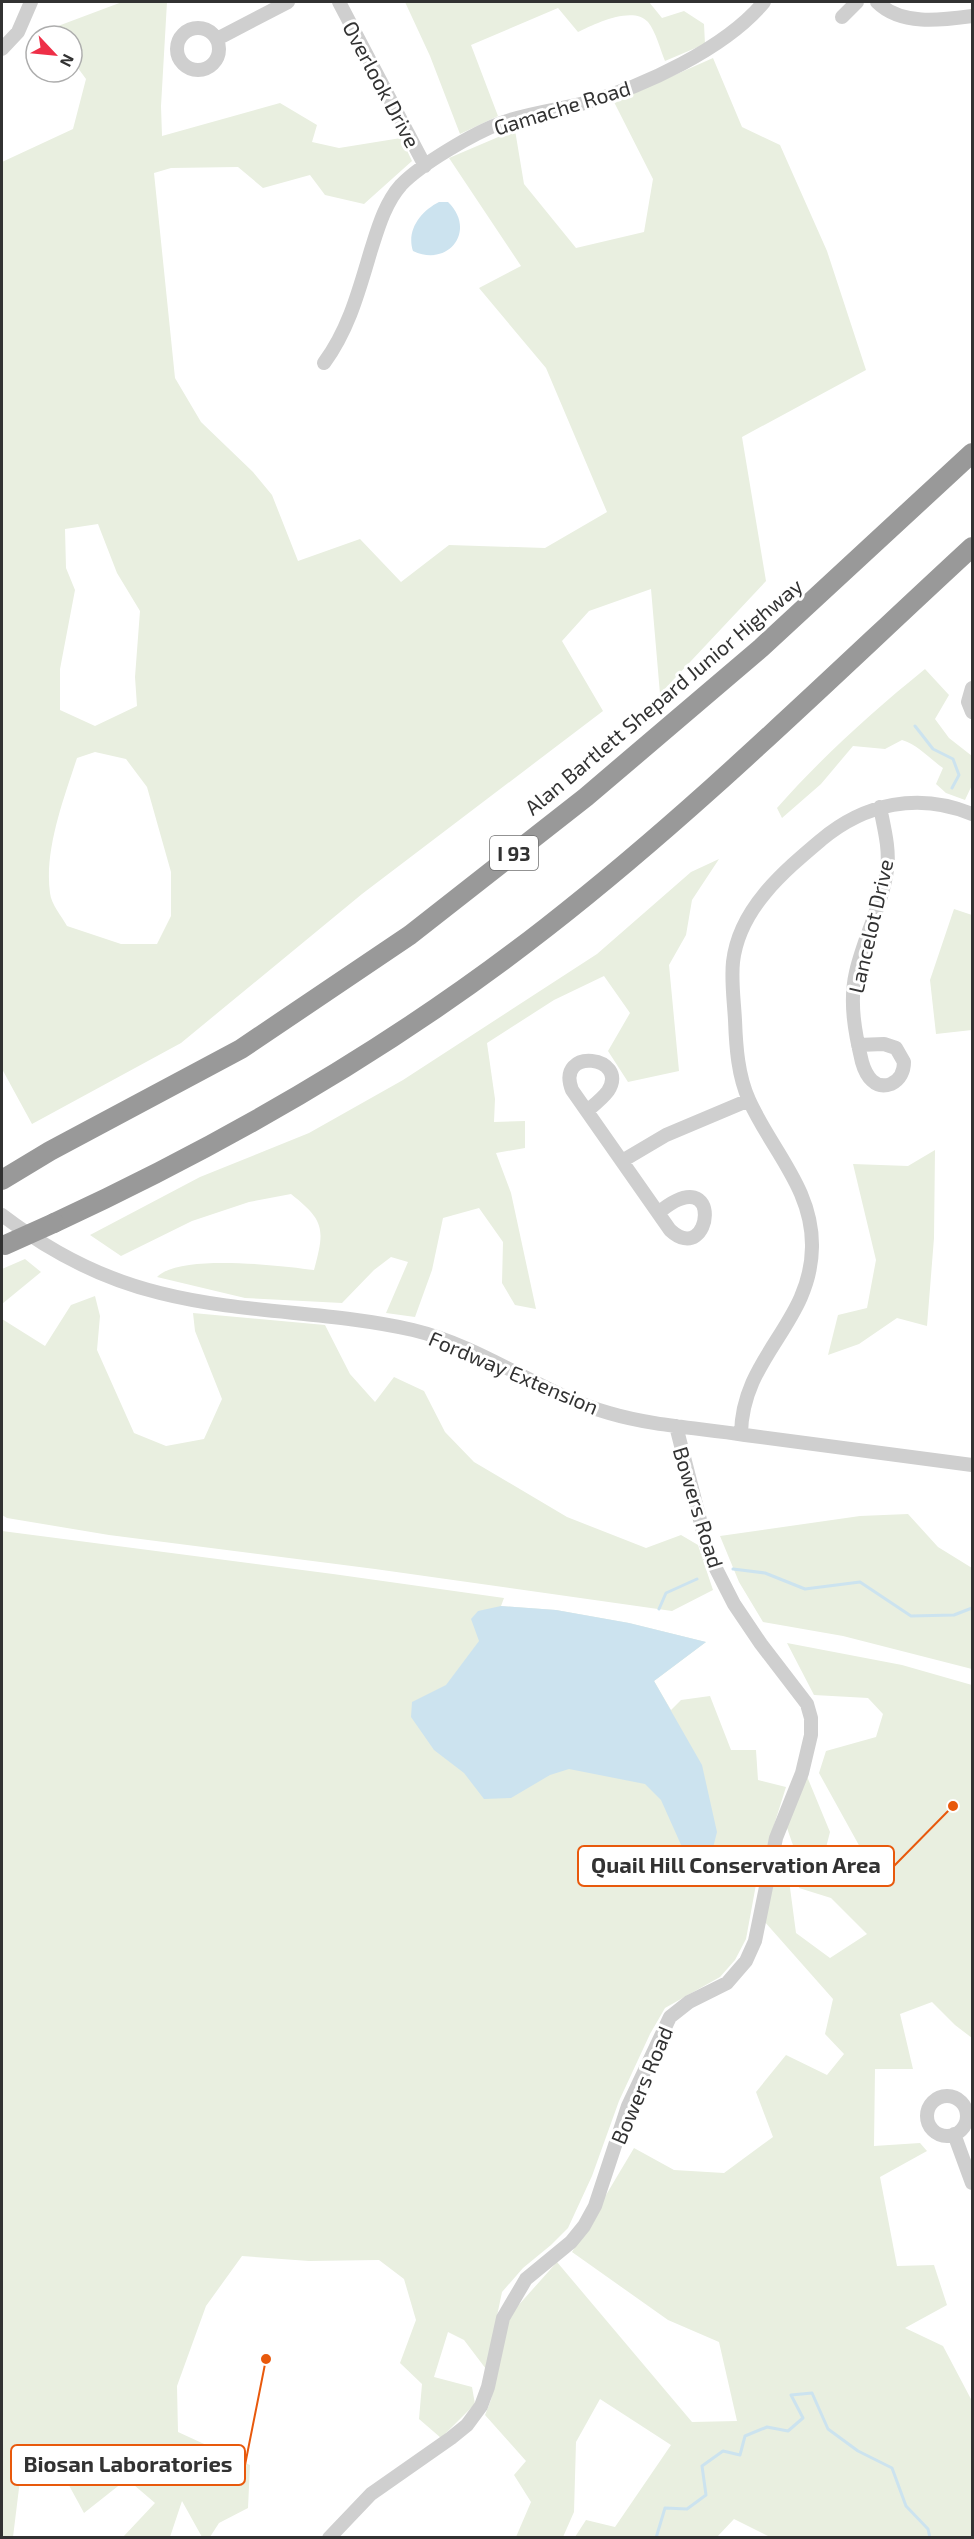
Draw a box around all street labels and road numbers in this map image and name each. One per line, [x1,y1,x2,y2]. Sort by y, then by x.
street label: Overlook Drive [338,16,426,152]
street label: Gamache Road [491,74,633,140]
street label: Alan Bartlett Shepard Junior Highway [519,572,807,820]
road number: I 93 [490,836,538,870]
street label: Lancelot Drive [842,857,898,995]
street label: Fordway Extension [426,1325,602,1419]
street label: Bowers Road [669,1443,729,1571]
street label: Bowers Road [605,2022,677,2148]

